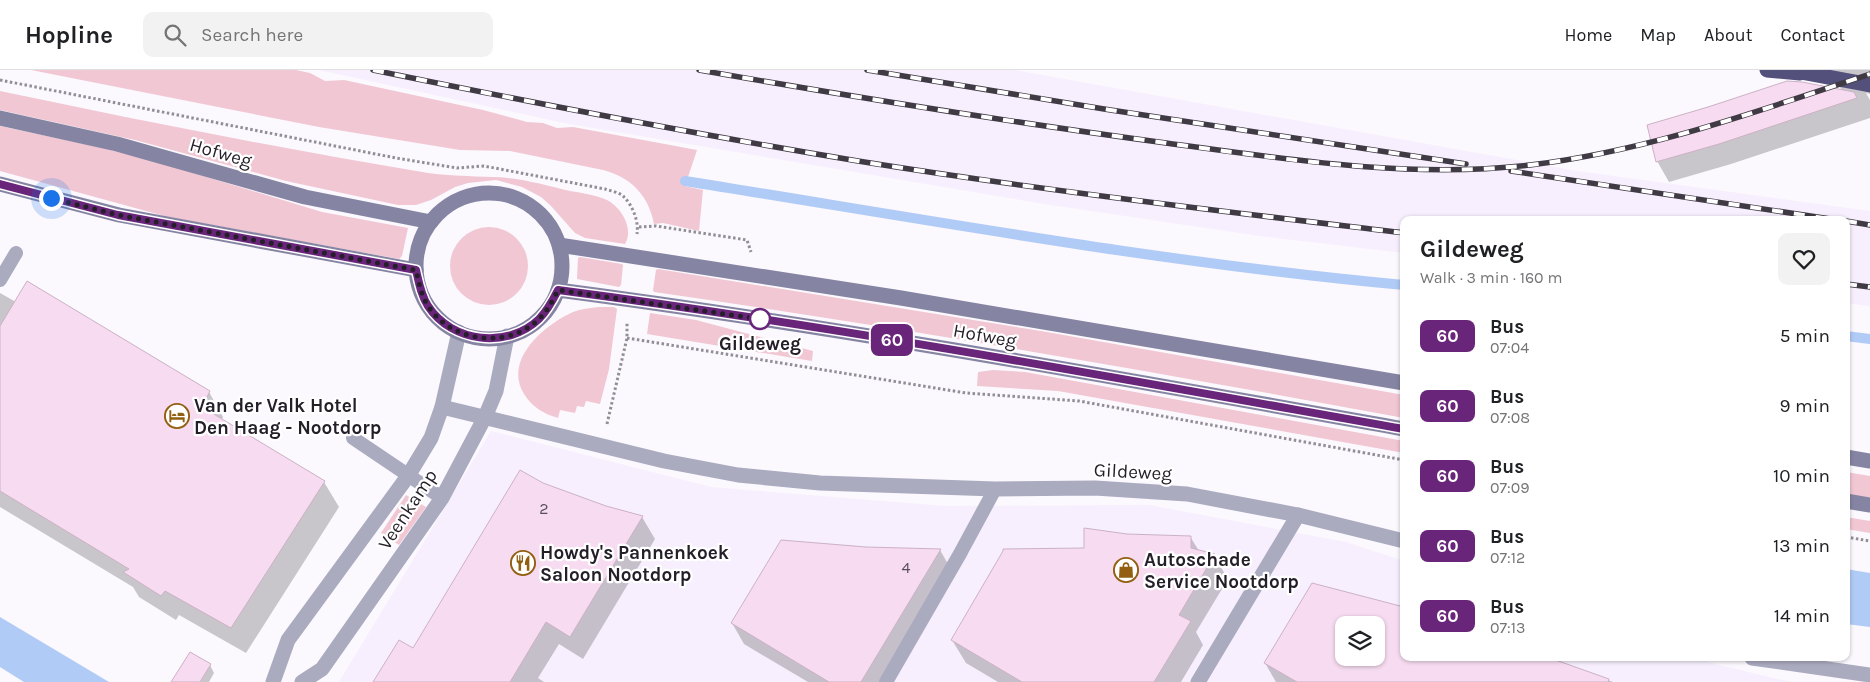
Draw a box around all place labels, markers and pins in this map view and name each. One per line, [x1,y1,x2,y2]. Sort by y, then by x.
marker: Gildeweg [749,308,771,330]
place label: Gildeweg [719,333,801,355]
place label: Van der Valk Hotel Den Haag - Nootdorp [194,395,381,439]
hotel icon: Van der Valk Hotel Den Haag - Nootdorp [164,403,190,429]
place label: Howdy's Pannenkoek Saloon Nootdorp [540,542,729,586]
place label: Autoschade Service Nootdorp [1144,549,1299,593]
restaurant icon: Howdy's Pannenkoek Saloon Nootdorp [510,550,536,576]
shop icon: Autoschade Service Nootdorp [1113,557,1139,583]

